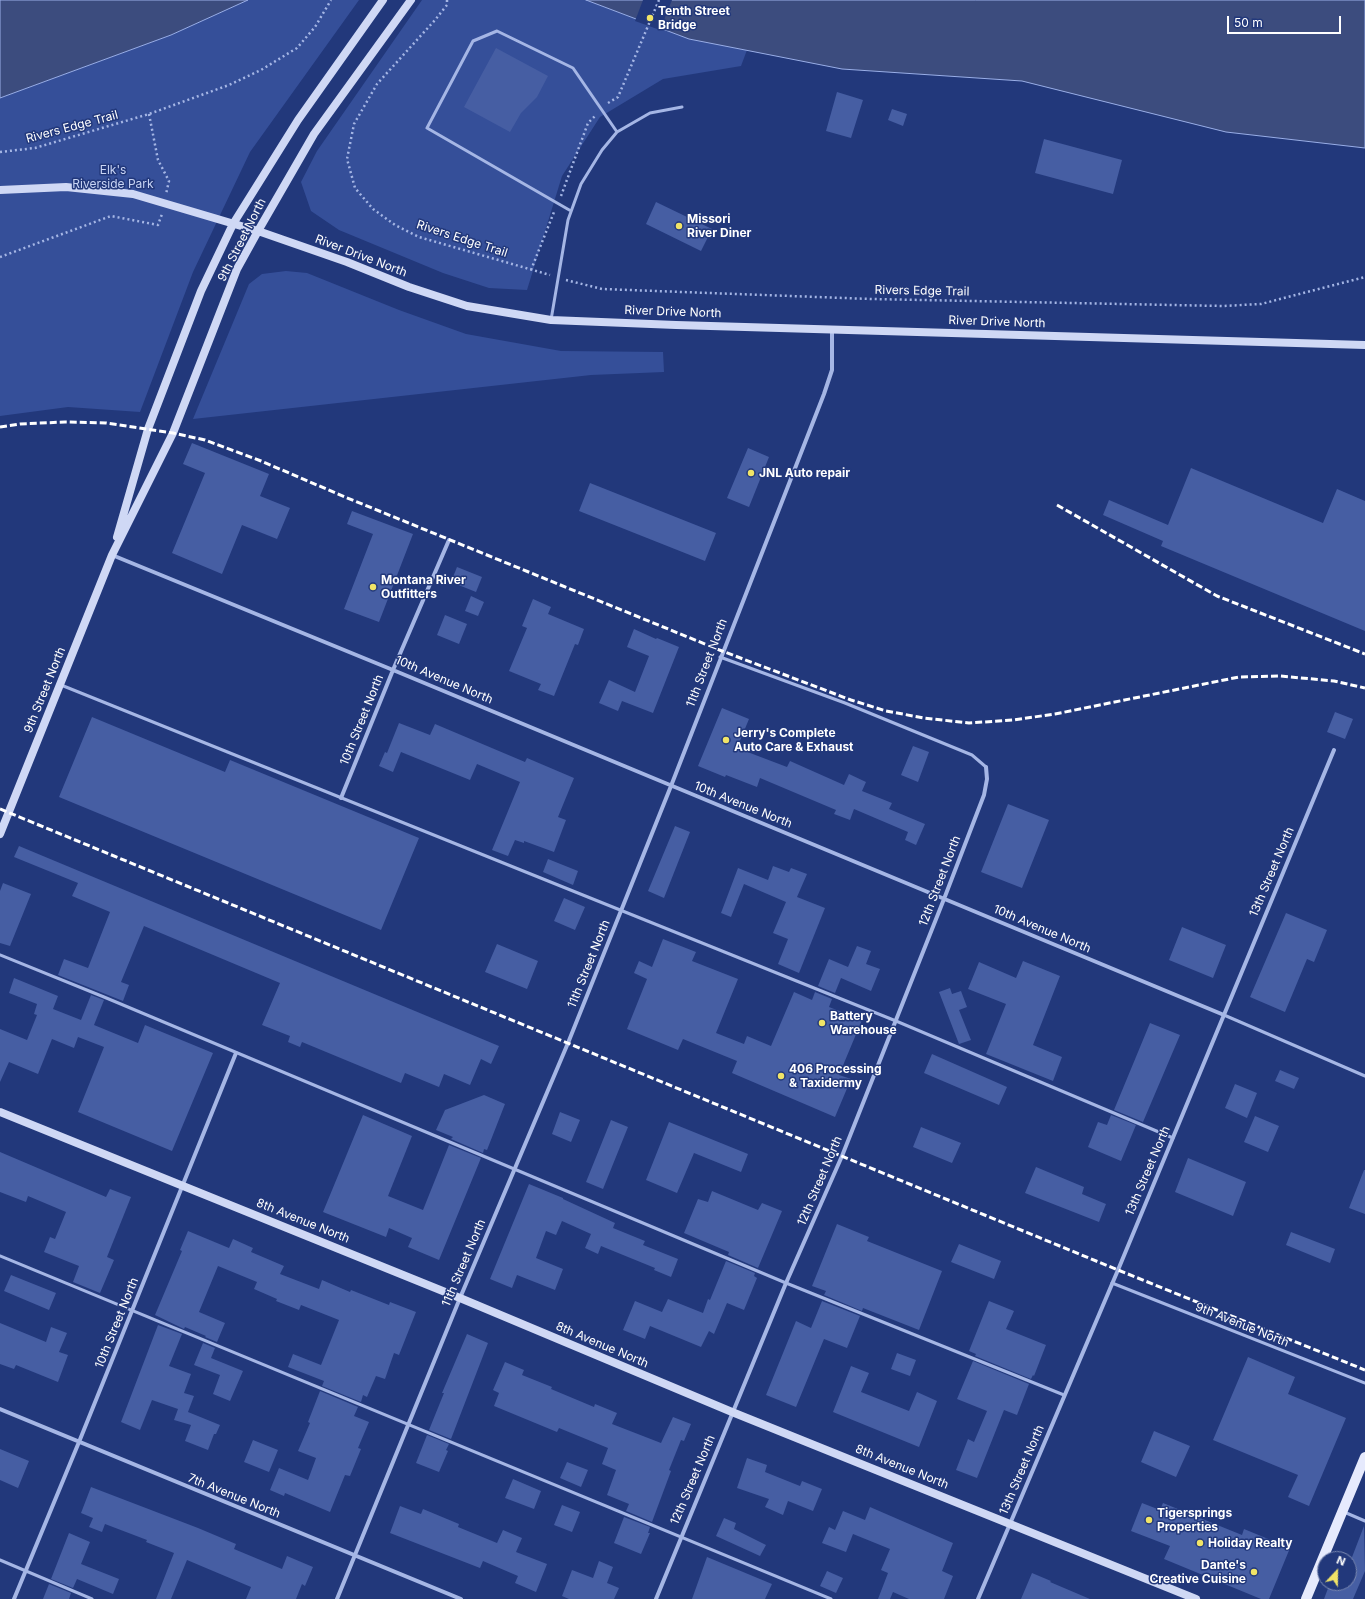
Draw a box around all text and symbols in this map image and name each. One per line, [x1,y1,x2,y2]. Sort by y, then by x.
place label: Tenth Street Bridge [658,4,730,32]
scale bar [1229,8,1343,34]
marker: Tenth Street Bridge [645,13,655,23]
text: 50 m [1234,15,1263,30]
street label: Rivers Edge Trail [24,108,120,146]
park label: Elk's Riverside Park [72,163,154,191]
street label: 9th Street North [215,196,269,284]
place label: Missori River Diner [687,212,751,240]
street label: Rivers Edge Trail [415,218,509,260]
marker: Missori River Diner [674,221,684,231]
street label: River Drive North [313,232,409,280]
street label: Rivers Edge Trail [874,283,970,299]
street label: River Drive North [624,303,722,321]
street label: River Drive North [948,313,1046,331]
place label: JNL Auto repair [759,466,850,480]
marker: JNL Auto repair [746,468,756,478]
place label: Montana River Outfitters [381,573,466,601]
marker: Montana River Outfitters [368,582,378,592]
street label: 11th Street North [684,617,730,709]
street label: 9th Street North [21,645,69,735]
street label: 10th Avenue North [393,653,495,707]
street label: 10th Street North [337,673,387,767]
place label: Jerry's Complete Auto Care & Exhaust [734,726,854,754]
marker: Jerry's Complete Auto Care & Exhaust [721,735,731,745]
street label: 10th Avenue North [692,779,794,831]
street label: 13th Street North [1247,825,1297,919]
street label: 12th Street North [916,834,964,928]
street label: 10th Avenue North [991,902,1093,956]
street label: 11th Street North [565,918,613,1010]
place label: Battery Warehouse [830,1009,897,1037]
marker: Battery Warehouse [817,1018,827,1028]
place label: 406 Processing & Taxidermy [789,1062,882,1090]
marker: 406 Processing & Taxidermy [776,1071,786,1081]
street label: 13th Street North [1123,1124,1173,1218]
street label: 12th Street North [795,1134,845,1228]
street label: 8th Avenue North [254,1196,352,1246]
street label: 11th Street North [439,1217,489,1309]
street label: 10th Street North [92,1276,142,1370]
street label: 9th Avenue North [1193,1300,1291,1350]
street label: 8th Avenue North [553,1319,651,1371]
street label: 13th Street North [997,1423,1047,1517]
street label: 12th Street North [668,1433,718,1527]
street label: 8th Avenue North [853,1442,951,1492]
street label: 7th Avenue North [186,1471,282,1521]
place label: Tigersprings Properties [1157,1506,1232,1534]
marker: Tigersprings Properties [1144,1515,1154,1525]
place label: Holiday Realty [1208,1536,1292,1550]
marker: Holiday Realty [1195,1538,1205,1548]
north arrow [1317,1551,1357,1591]
text: N [1335,1553,1348,1569]
place label: Dante's Creative Cuisine [1149,1558,1246,1586]
marker: Dante's Creative Cuisine [1249,1567,1259,1577]

